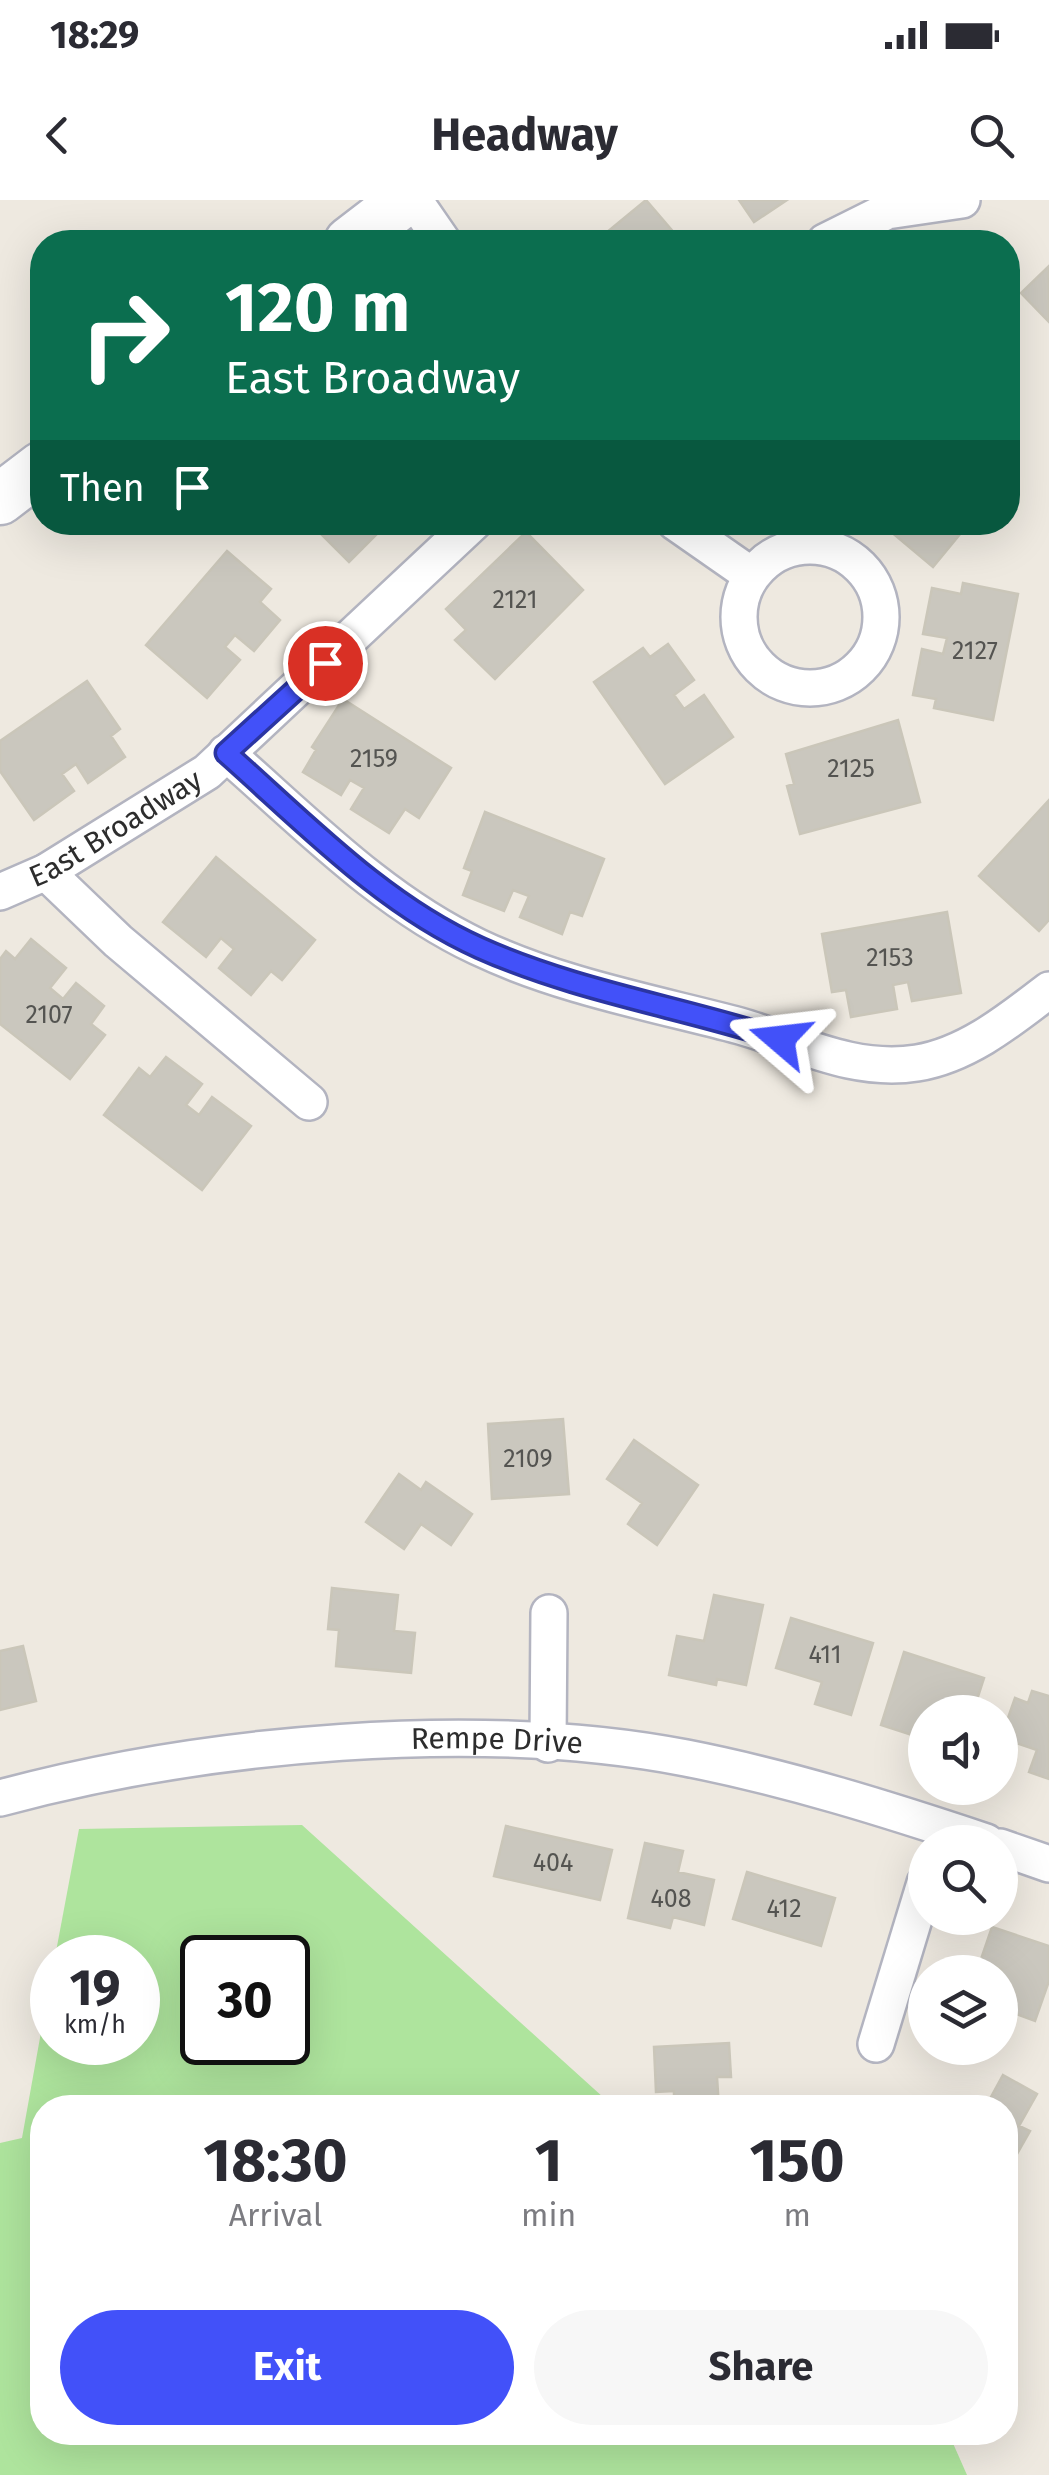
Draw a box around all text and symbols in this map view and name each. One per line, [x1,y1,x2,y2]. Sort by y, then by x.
text: 18:29 [50,12,139,58]
icon: back [30,108,85,163]
text: Headway [431,108,618,162]
icon: search [964,108,1019,163]
text: 120 m [225,266,410,350]
icon: right [60,270,190,400]
text: East Broadway [225,351,520,405]
icon: arrive [165,460,220,515]
text: Then [60,465,145,511]
house number: 2121 [492,585,538,615]
pin [283,621,368,706]
icon: arrive [298,636,353,691]
house number: 2127 [952,636,998,666]
house number: 2159 [350,744,398,774]
house number: 2125 [827,754,875,784]
street label: East Broadway [24,761,209,895]
house number: 2153 [866,943,914,973]
position arrow [728,987,832,1091]
house number: 2107 [25,1000,73,1030]
house number: 2109 [503,1444,553,1474]
house number: 411 [808,1640,842,1670]
map controls [908,1695,1018,2065]
button: sound [908,1695,1018,1805]
street label: Rempe Drive [410,1720,584,1762]
button: search [908,1825,1018,1935]
house number: 404 [533,1848,573,1878]
house number: 408 [650,1884,692,1914]
house number: 412 [766,1894,802,1924]
speed limit sign: 30 [180,1935,310,2065]
button: layers [908,1955,1018,2065]
text: 19 [69,1958,121,2018]
text: km/h [64,2010,126,2040]
text: 18:30 [203,2125,348,2197]
text: 1 [535,2125,563,2197]
text: 150 [750,2125,845,2197]
text: Arrival [229,2196,322,2234]
text: min [521,2196,576,2234]
text: m [783,2196,811,2234]
button: Exit [60,2310,514,2425]
button: Share [534,2310,988,2425]

